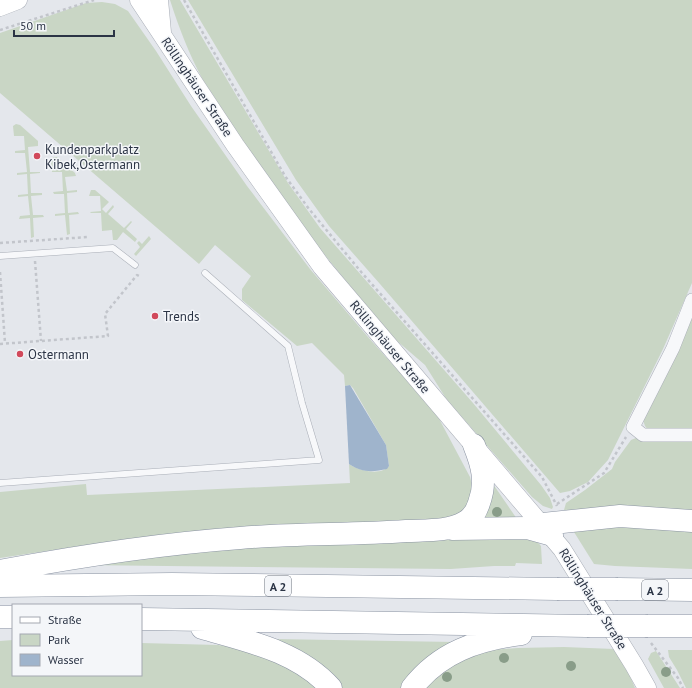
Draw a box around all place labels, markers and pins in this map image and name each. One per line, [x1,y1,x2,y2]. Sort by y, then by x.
place label: Kundenparkplatz Kibek,Ostermann [45,141,140,173]
marker: Kundenparkplatz Kibek,Ostermann [32,151,42,161]
place label: Trends [163,308,199,325]
marker: Trends [150,311,160,321]
place label: Ostermann [28,346,89,363]
marker: Ostermann [15,349,25,359]

